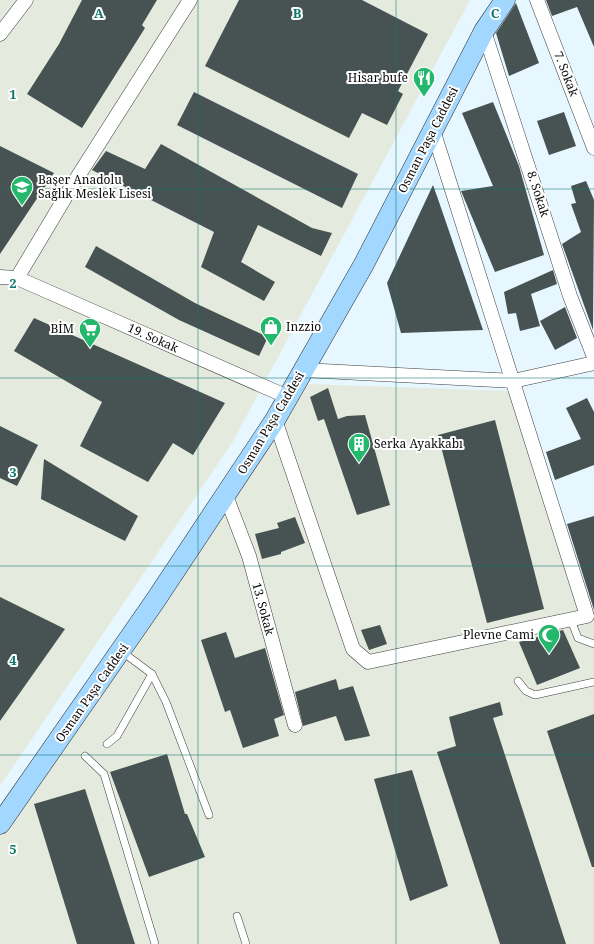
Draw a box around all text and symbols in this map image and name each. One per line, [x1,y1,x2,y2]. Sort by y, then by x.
text: A [94,4,104,22]
text: B [293,4,302,22]
text: C [491,4,500,22]
street label: 7. Sokak [550,49,583,100]
restaurant icon: Hisar bufe [411,65,437,98]
place label: Hisar bufe [348,69,408,86]
street label: Osman Paşa Caddesi [393,84,462,196]
text: 1 [9,85,17,103]
street label: 8. Sokak [523,169,554,220]
place label: Başer Anadolu Sağlık Meslek Lisesi [38,171,151,202]
school or university icon: Başer Anadolu Sağlık Meslek Lisesi [9,174,35,207]
text: 2 [9,274,17,292]
shop icon: Inzzio [258,314,284,347]
supermarket icon: BİM [77,316,103,349]
place label: Inzzio [286,318,321,335]
street label: 19. Sokak [125,319,182,357]
place label: BİM [50,320,74,337]
street label: Osman Paşa Caddesi [233,368,308,477]
building icon: Serka Ayakkabı [346,431,372,464]
place label: Serka Ayakkabı [374,435,463,452]
text: 3 [9,463,17,481]
street label: 13. Sokak [248,581,279,638]
mosque icon: Plevne Cami [536,622,562,655]
place label: Plevne Cami [463,626,534,643]
street label: Osman Paşa Caddesi [51,640,132,746]
text: 4 [9,651,17,669]
text: 5 [9,840,17,858]

